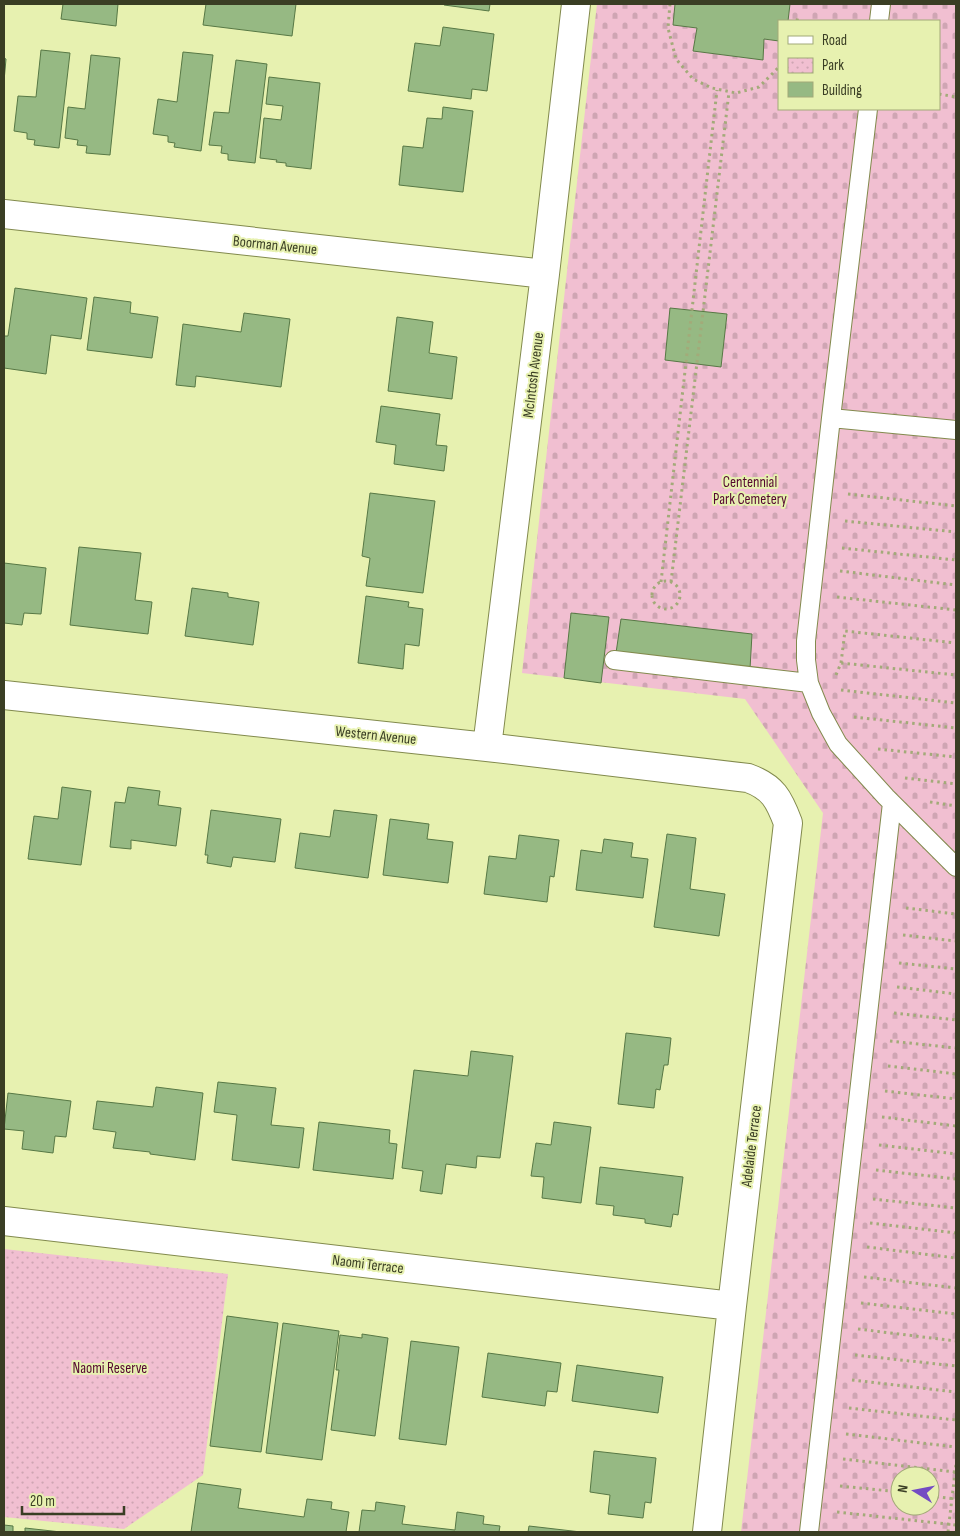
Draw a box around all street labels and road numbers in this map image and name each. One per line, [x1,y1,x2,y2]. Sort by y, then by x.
street label: Boorman Avenue [232,232,318,259]
street label: McIntosh Avenue [519,331,548,419]
street label: Western Avenue [335,722,417,749]
street label: Adelaide Terrace [737,1104,766,1189]
street label: Naomi Terrace [331,1251,405,1278]

